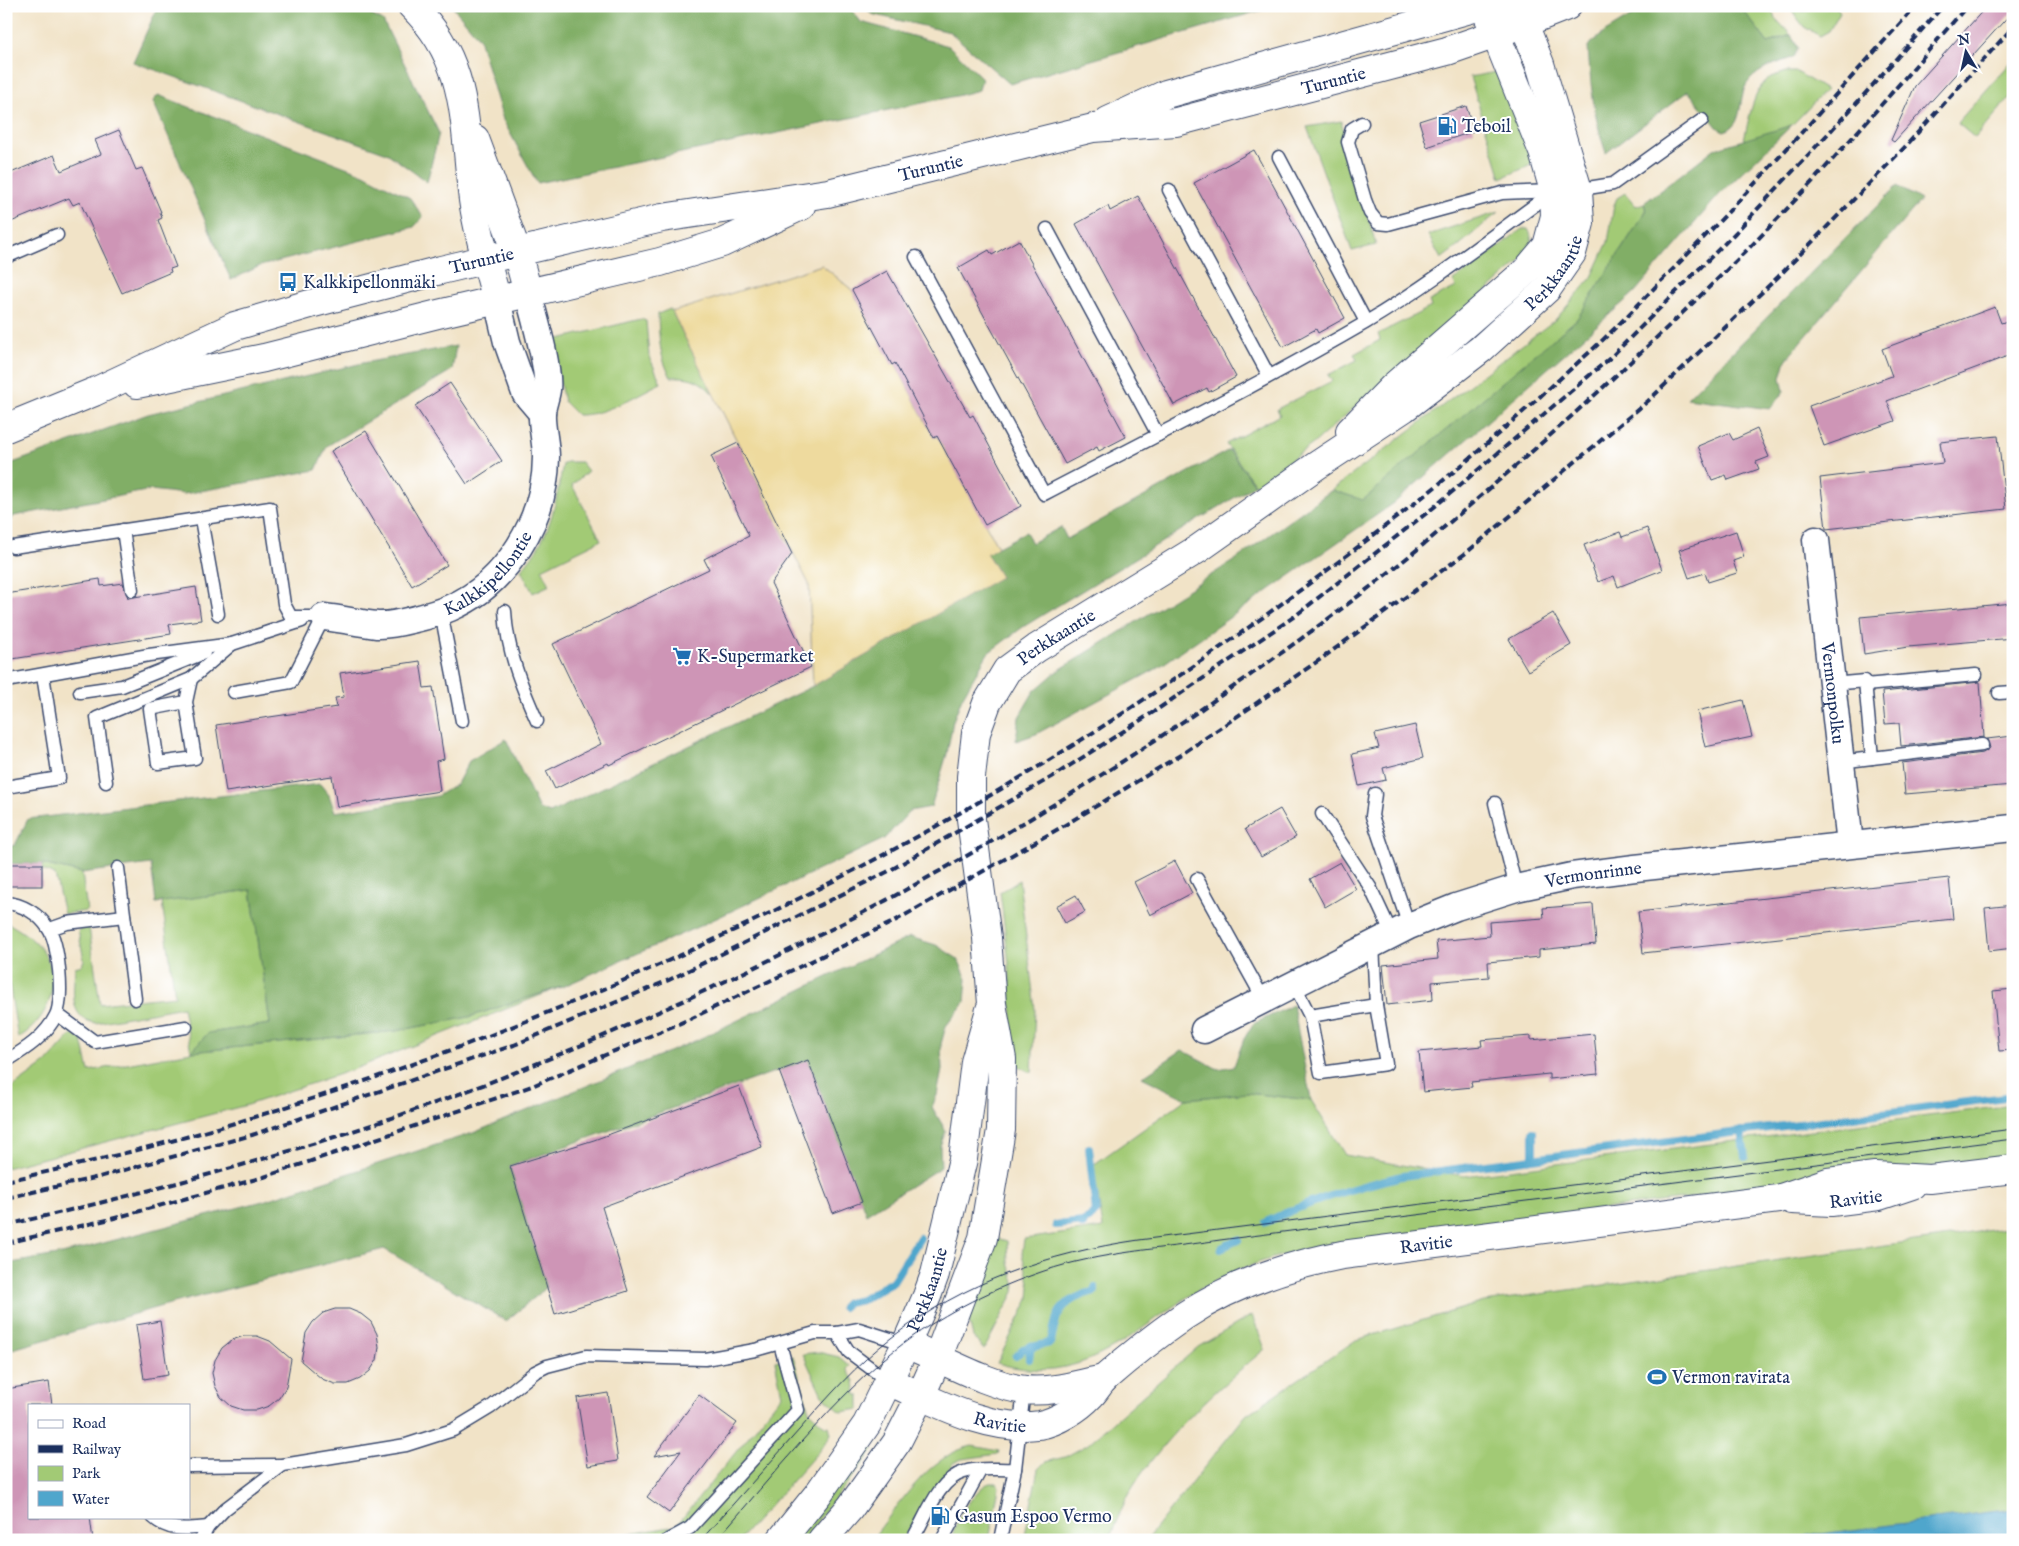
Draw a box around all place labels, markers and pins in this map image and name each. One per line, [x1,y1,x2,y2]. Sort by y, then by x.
fuel station icon: Teboil [1436,115,1458,137]
place label: Teboil [1462,116,1511,139]
bus stop icon: Kalkkipellonmäki [277,271,299,293]
place label: Kalkkipellonmäki [303,272,436,295]
supermarket icon: K-Supermarket [671,645,693,667]
place label: K-Supermarket [697,646,814,669]
sports icon: Vermon ravirata [1646,1366,1668,1388]
place label: Vermon ravirata [1671,1367,1790,1390]
fuel station icon: Gasum Espoo Vermo [929,1505,951,1527]
place label: Gasum Espoo Vermo [955,1506,1112,1529]

